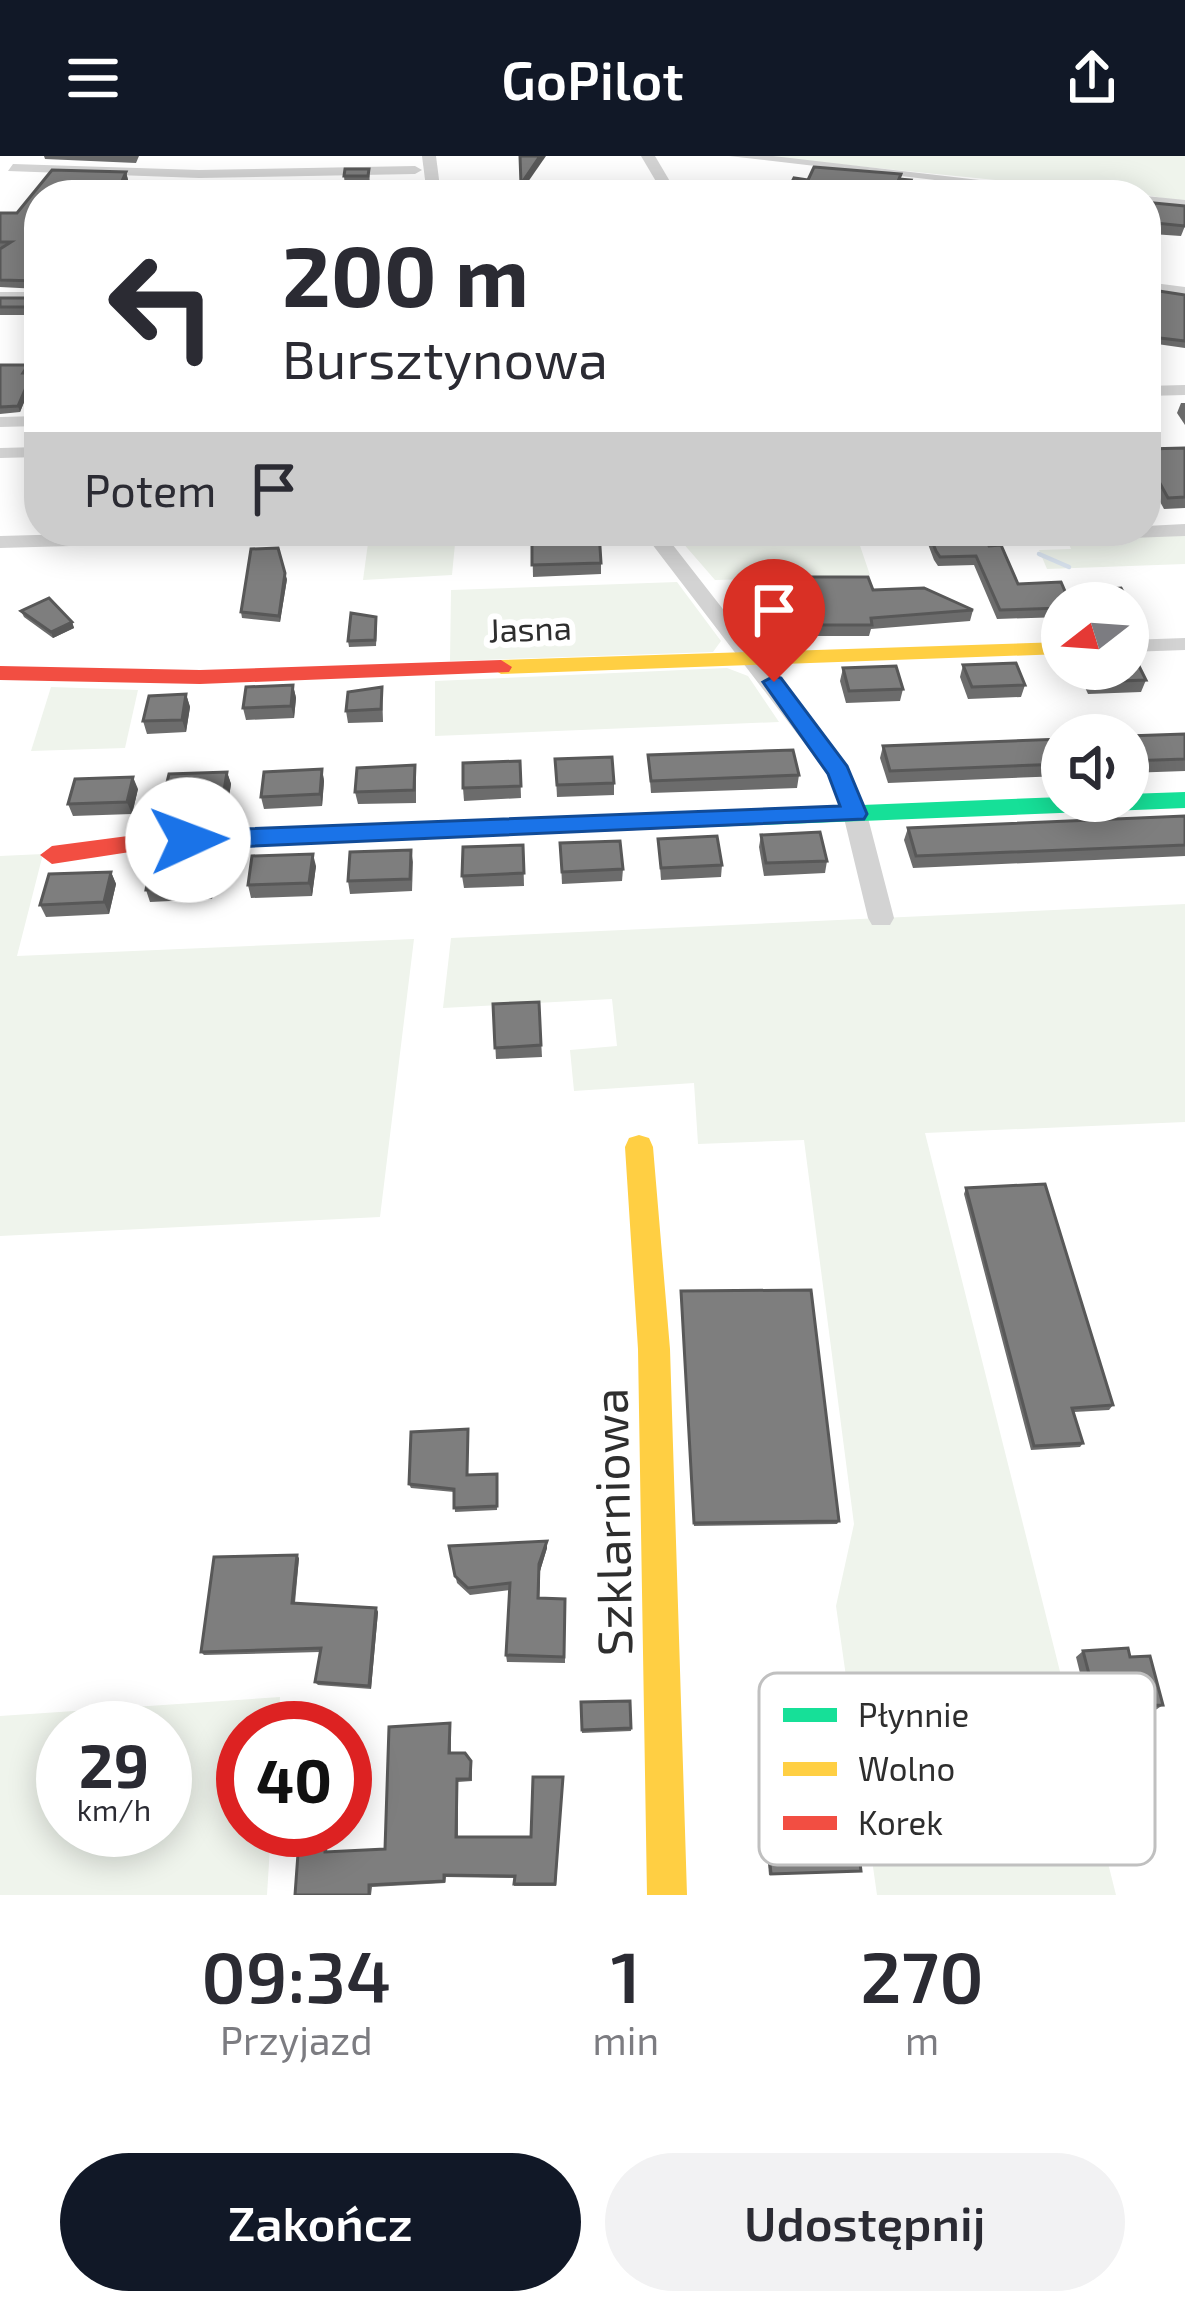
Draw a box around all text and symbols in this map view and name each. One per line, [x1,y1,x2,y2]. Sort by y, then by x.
icon: menu [60,45,126,111]
icon: share [1059,45,1125,111]
text: GoPilot [501,46,684,111]
text: 200 m [282,223,529,324]
icon: left [84,228,240,384]
text: Bursztynowa [282,325,608,390]
icon: arrive [241,456,307,522]
text: Potem [84,462,217,516]
pin [723,559,825,682]
icon: arrive [741,577,807,643]
north arrow [1041,582,1149,690]
map controls [1041,582,1149,822]
street label: Jasna [488,607,572,649]
button: sound [1041,714,1149,822]
position arrow [125,777,251,903]
street label: Szklarniowa [580,1387,642,1657]
legend [759,1673,1155,1865]
text: Płynnie [858,1694,969,1734]
speed limit sign: 40 [216,1701,372,1857]
text: 29 [79,1728,149,1800]
text: Wolno [858,1748,955,1788]
text: km/h [77,1791,151,1827]
text: Korek [858,1802,943,1842]
text: 09:34 [201,1931,391,2017]
text: 1 [611,1931,641,2017]
text: 270 [860,1931,984,2017]
text: Przyjazd [220,2016,373,2063]
text: min [593,2016,659,2063]
text: m [905,2016,939,2063]
button: Zakończ [60,2153,581,2291]
button: Udostępnij [605,2153,1125,2291]

